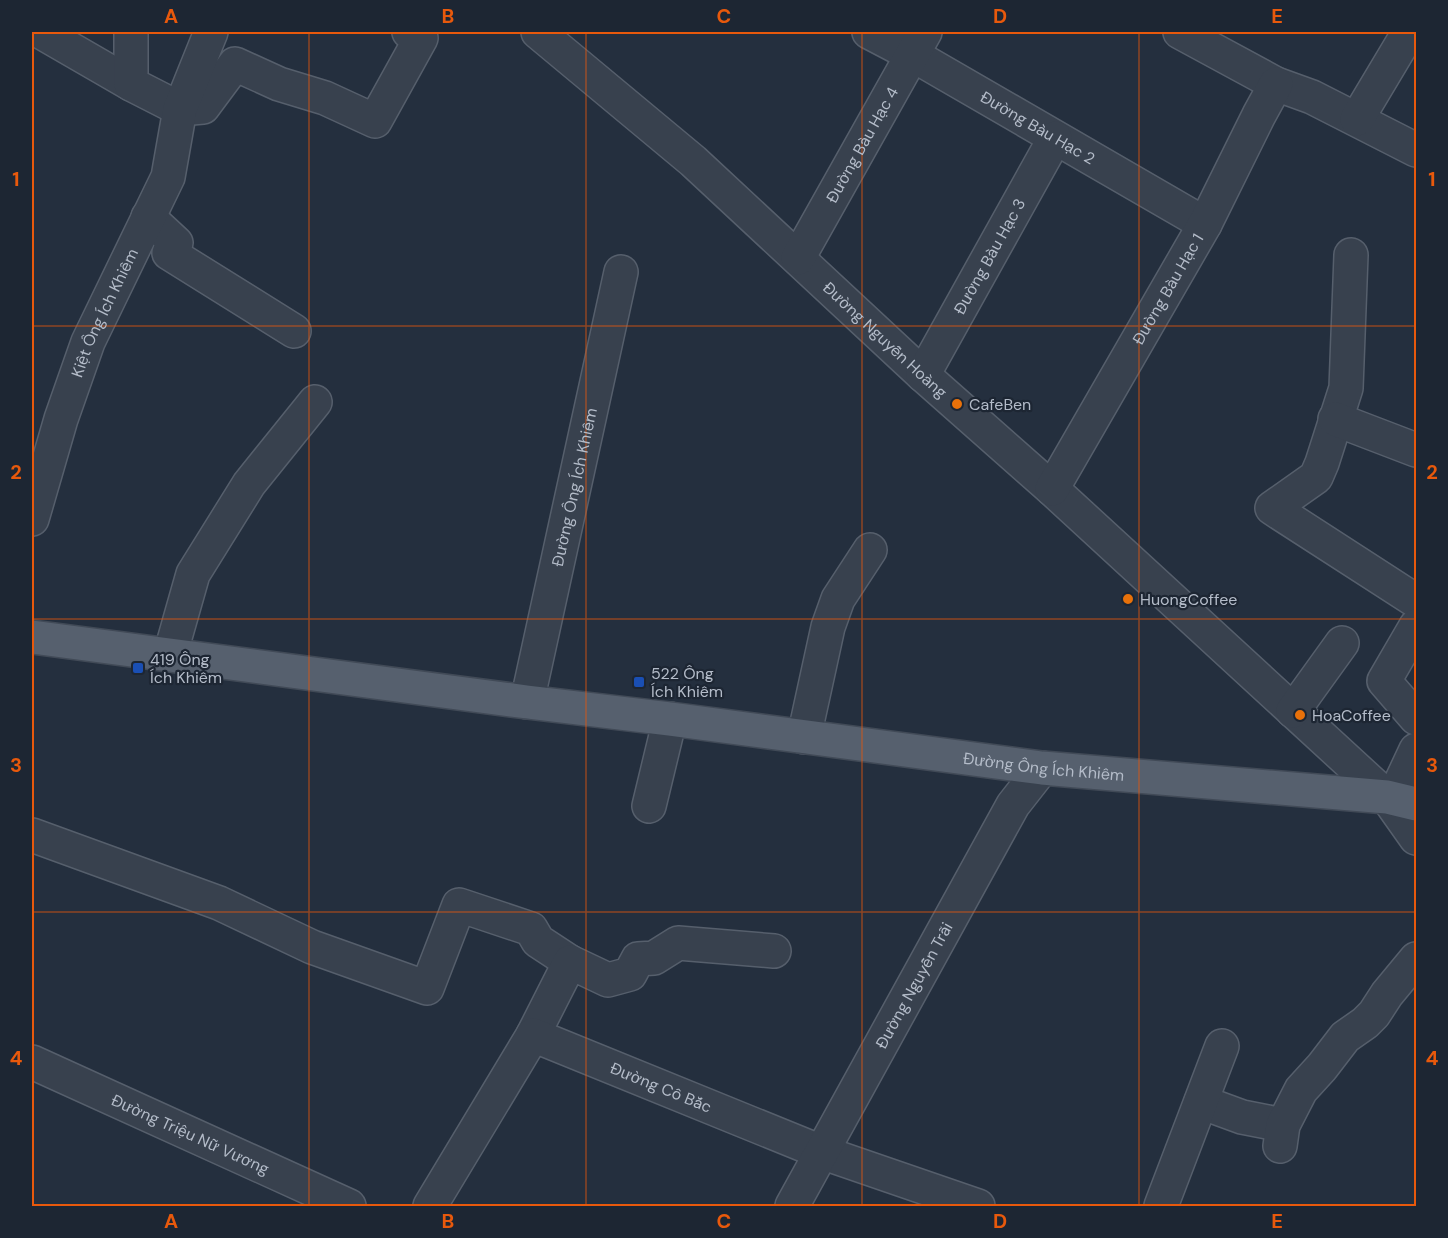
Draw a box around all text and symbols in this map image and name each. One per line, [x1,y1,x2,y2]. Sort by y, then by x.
text: A [164,3,178,29]
text: B [442,3,454,29]
text: C [717,3,731,29]
text: D [993,3,1007,29]
text: E [1271,3,1283,29]
street label: Đường Bàu Hạc 4 [821,83,903,206]
street label: Đường Bàu Hạc 2 [977,86,1099,169]
text: 1 [12,166,20,192]
text: 1 [1428,166,1436,192]
street label: Đường Bàu Hạc 3 [948,195,1030,318]
street label: Đường Bàu Hạc 1 [1127,230,1208,348]
street label: Kiệt Ông Ích Khiêm [66,245,142,380]
street label: Đường Nguyễn Hoàng [819,277,952,402]
place label: CafeBen [969,394,1031,415]
marker: CafeBen [950,397,964,411]
street label: Đường Ông Ích Khiêm [546,406,602,568]
text: 2 [10,459,22,485]
text: 2 [1426,459,1438,485]
place label: HuongCoffee [1140,589,1237,610]
marker: HuongCoffee [1121,592,1135,606]
place label: 419 Ông Ích Khiêm [150,649,222,688]
marker: 419 Ông Ích Khiêm [131,661,145,675]
place label: 522 Ông Ích Khiêm [651,663,723,702]
marker: 522 Ông Ích Khiêm [632,675,646,689]
place label: HoaCoffee [1312,705,1391,726]
marker: HoaCoffee [1293,708,1307,722]
street label: Đường Ông Ích Khiêm [962,747,1125,785]
text: 3 [10,752,22,778]
text: 3 [1426,752,1438,778]
street label: Đường Nguyễn Trãi [870,918,957,1052]
text: 4 [10,1045,23,1071]
text: 4 [1426,1045,1439,1071]
street label: Đường Cô Bắc [607,1057,715,1117]
street label: Đường Triệu Nữ Vương [108,1089,273,1179]
text: A [164,1208,178,1234]
text: B [442,1208,454,1234]
text: C [717,1208,731,1234]
text: D [993,1208,1007,1234]
text: E [1271,1208,1283,1234]

